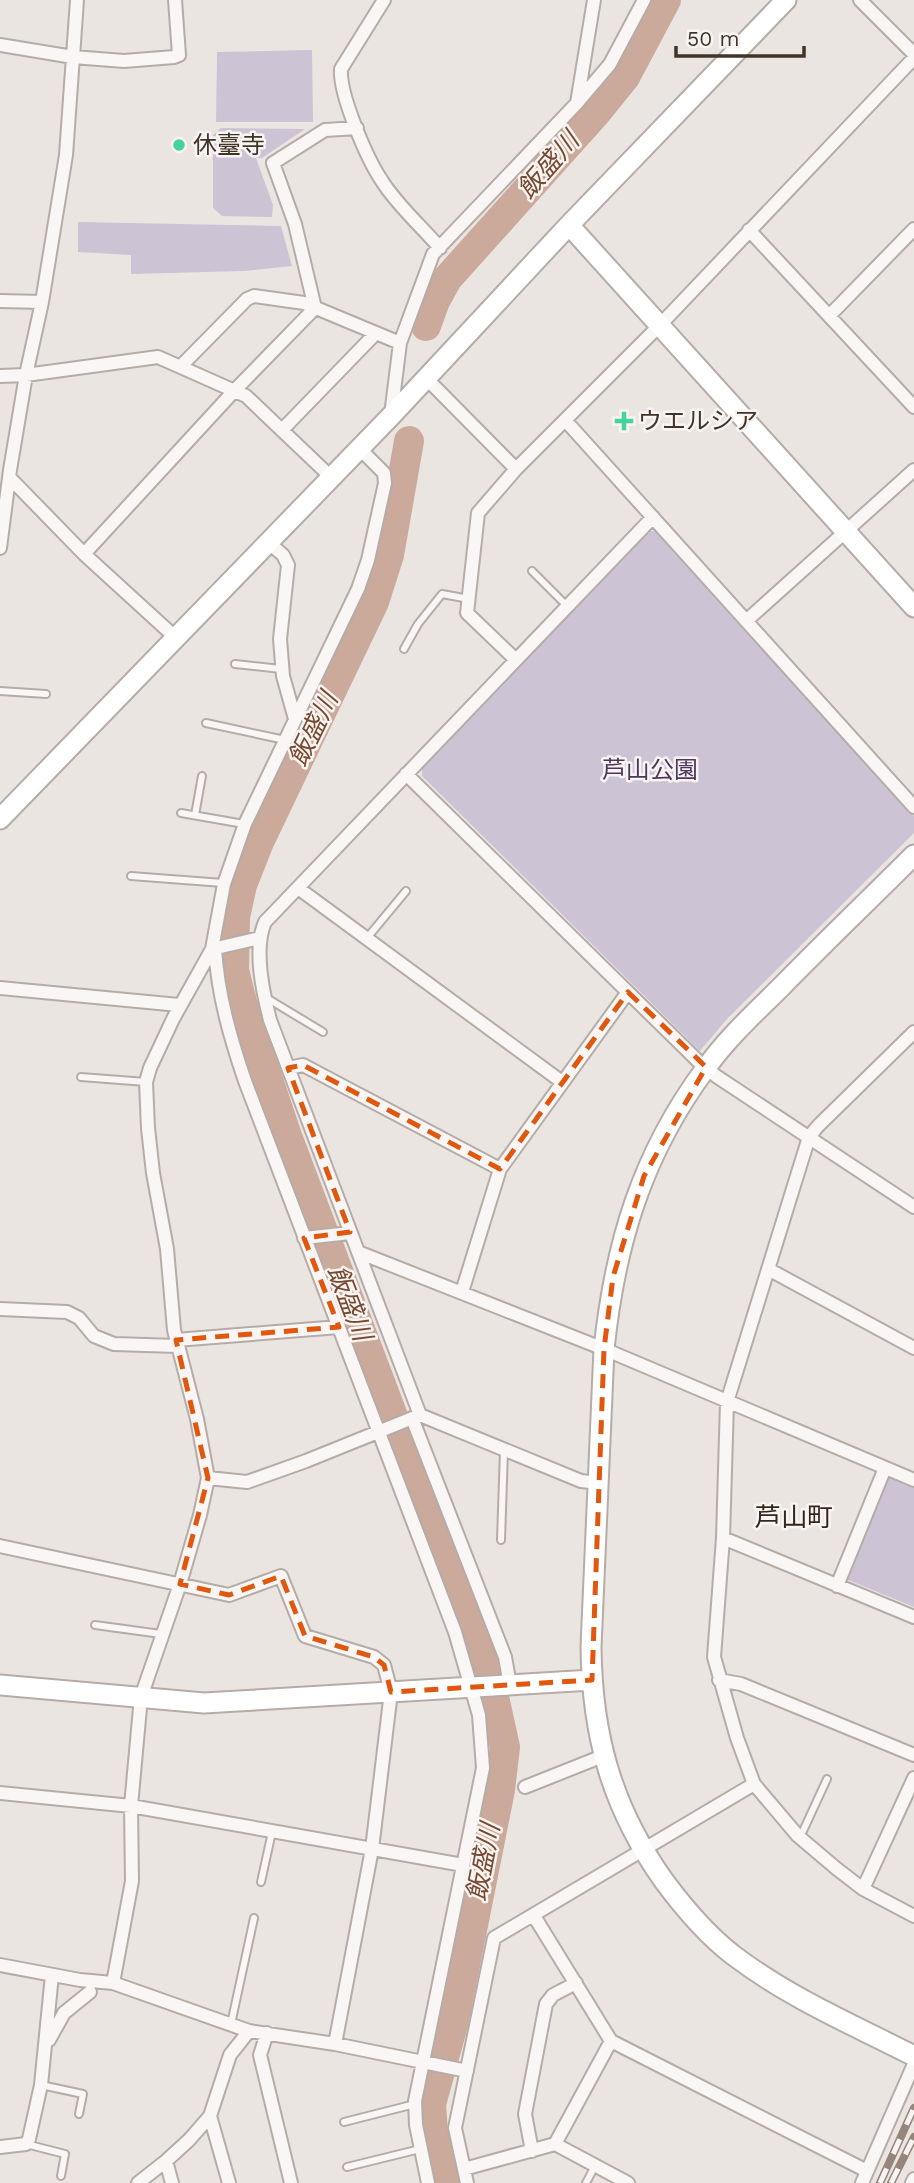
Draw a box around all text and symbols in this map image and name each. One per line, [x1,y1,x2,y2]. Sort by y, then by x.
scale bar [676,14,804,58]
text: 50 m [687,26,739,51]
water label: 飯盛川 [511,123,587,204]
place label: 休臺寺 [193,131,265,159]
marker: 休臺寺 [171,137,187,153]
place label: ウエルシア [638,407,758,435]
marker: ウエルシア [616,413,632,429]
water label: 飯盛川 [282,685,345,771]
park label: 芦山公園 [602,756,698,784]
water label: 飯盛川 [322,1261,379,1348]
district label: 芦山町 [755,1502,833,1532]
water label: 飯盛川 [461,1818,506,1903]

